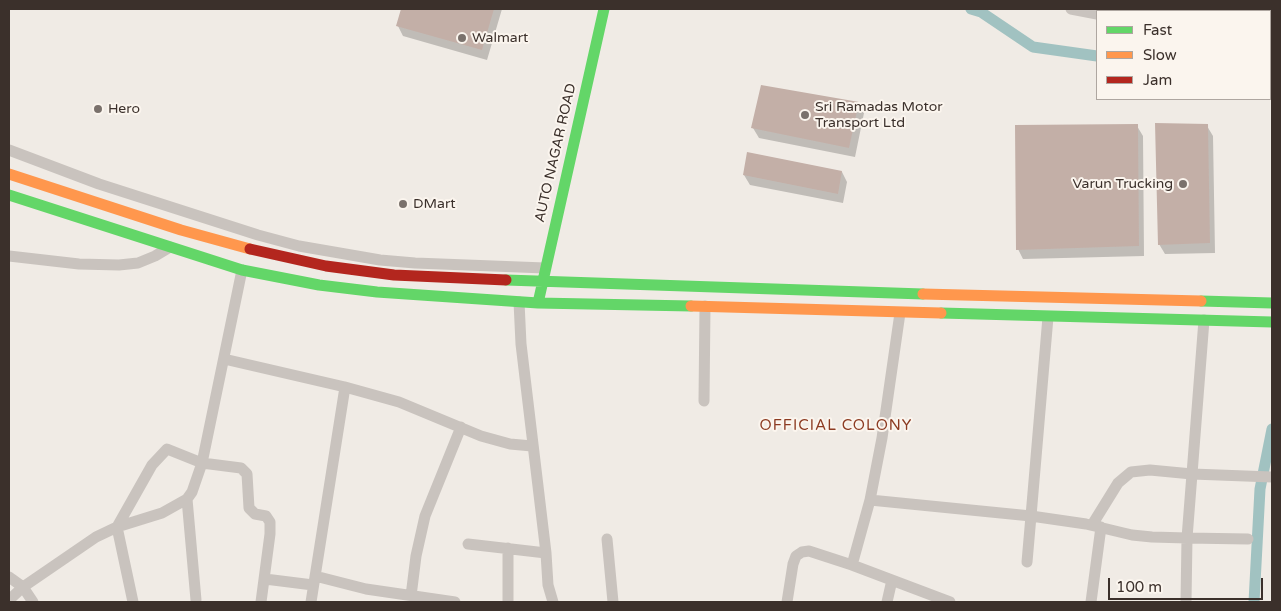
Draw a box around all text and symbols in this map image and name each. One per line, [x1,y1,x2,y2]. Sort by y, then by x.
legend [1096,10,1271,100]
text: Fast [1143,21,1172,39]
place label: Walmart [472,30,528,46]
marker: Walmart [456,32,468,44]
text: Slow [1143,46,1177,64]
text: Jam [1143,71,1172,89]
street label: AUTO NAGAR ROAD [532,82,580,224]
place label: Sri Ramadas Motor Transport Ltd [815,99,943,132]
place label: Hero [108,101,140,117]
marker: Hero [92,103,104,115]
marker: Sri Ramadas Motor Transport Ltd [799,109,811,121]
place label: Varun Trucking [1073,176,1173,192]
marker: Varun Trucking [1177,178,1189,190]
place label: DMart [413,196,456,212]
marker: DMart [397,198,409,210]
district label: OFFICIAL COLONY [758,417,914,435]
scale bar [1111,568,1266,600]
text: 100 m [1116,578,1162,596]

